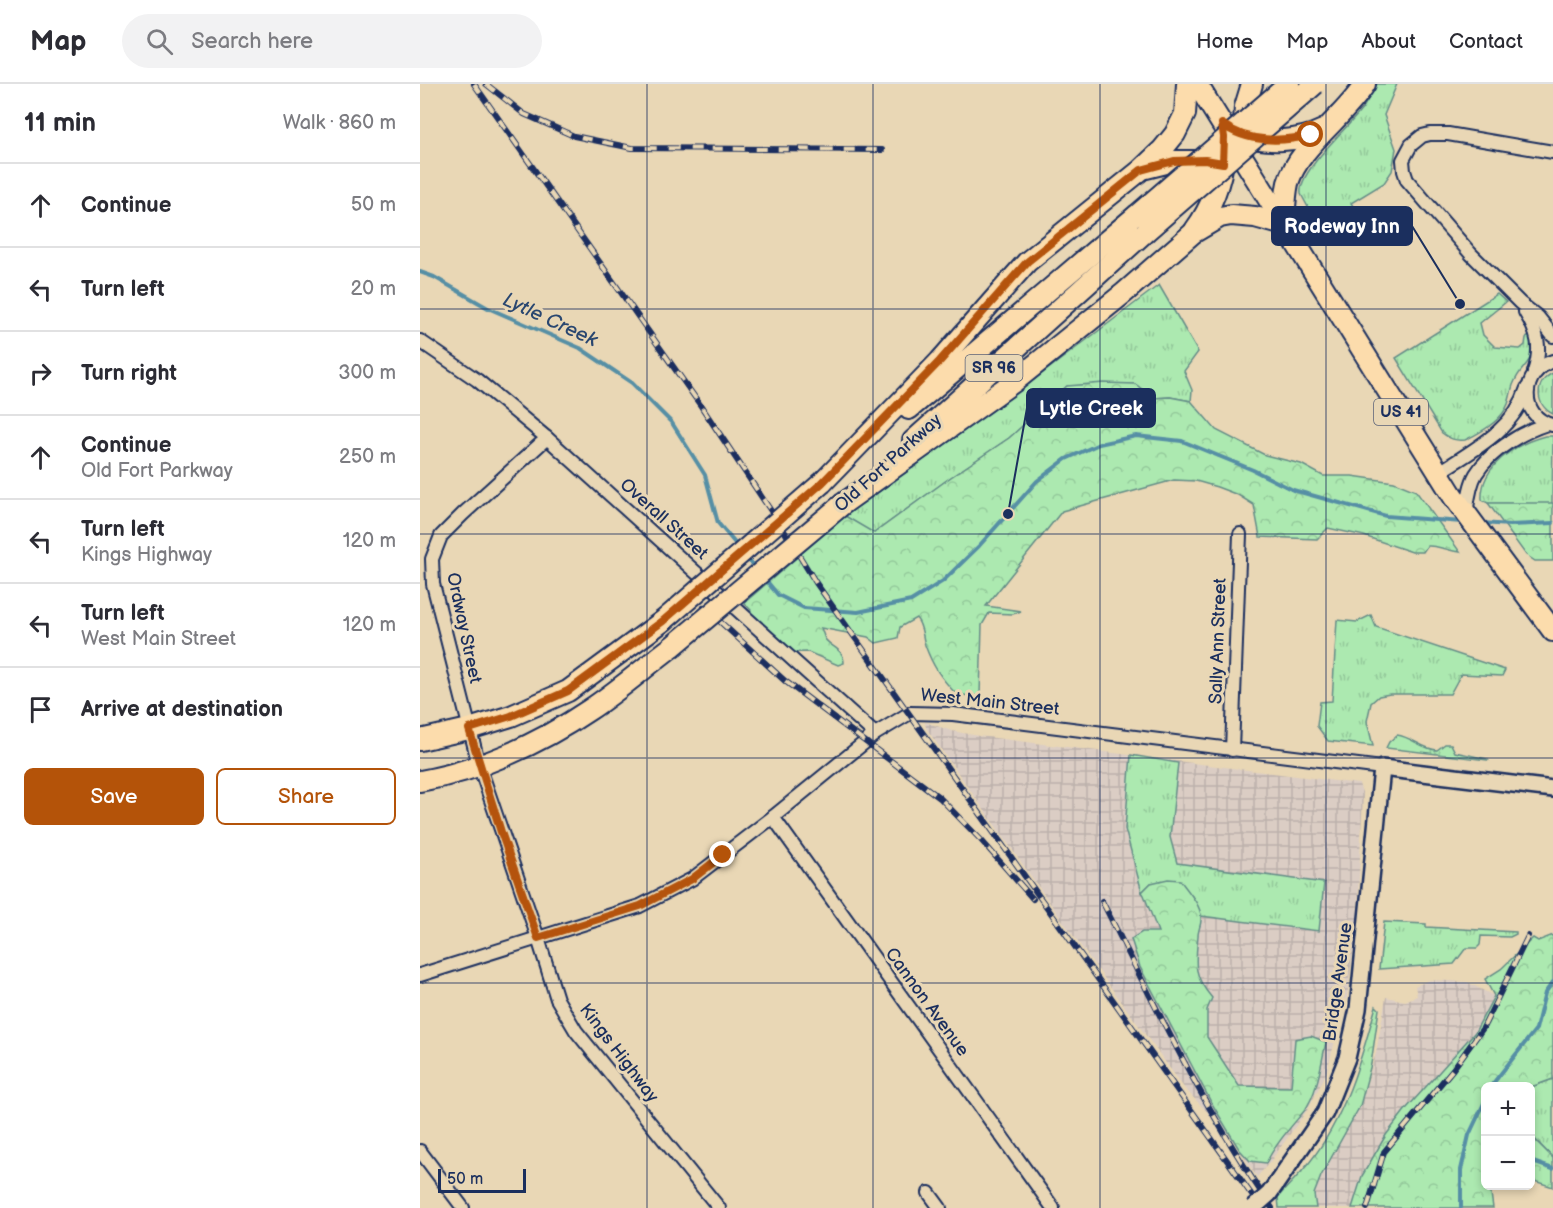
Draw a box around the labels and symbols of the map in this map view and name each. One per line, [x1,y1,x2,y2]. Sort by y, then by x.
route start [1297,121,1323,147]
callout: Rodeway Inn [1272,207,1412,245]
text: Rodeway Inn [1284,215,1400,239]
water label: Lytle Creek [499,288,602,353]
road number: SR 96 [966,355,1022,381]
callout: Lytle Creek [1027,389,1155,427]
text: Lytle Creek [1039,397,1143,421]
road number: US 41 [1374,399,1428,425]
street label: Old Fort Parkway [830,409,946,517]
street label: Overall Street [616,474,713,564]
street label: Ordway Street [442,571,486,686]
street label: Sally Ann Street [1205,577,1231,704]
street label: West Main Street [920,684,1061,720]
route end [709,841,735,867]
street label: Bridge Avenue [1319,921,1357,1043]
street label: Cannon Avenue [881,944,974,1061]
street label: Kings Highway [575,1000,663,1107]
scale bar [438,1166,526,1194]

